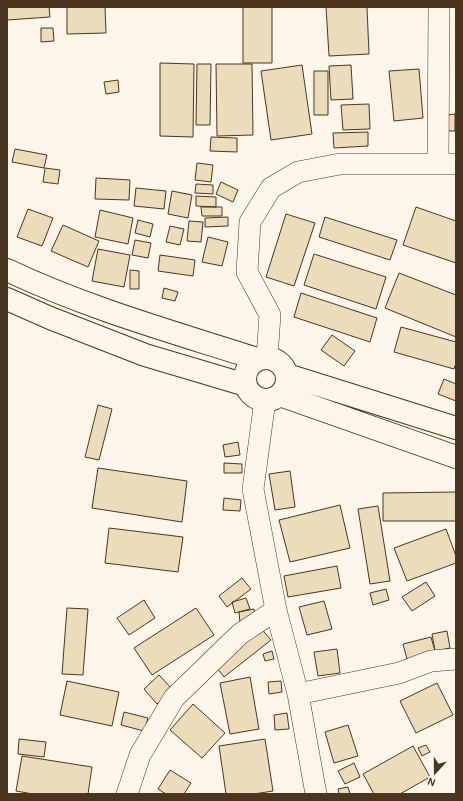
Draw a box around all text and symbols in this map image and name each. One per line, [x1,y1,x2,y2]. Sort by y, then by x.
north arrow [415,753,455,793]
text: N [426,774,438,789]

